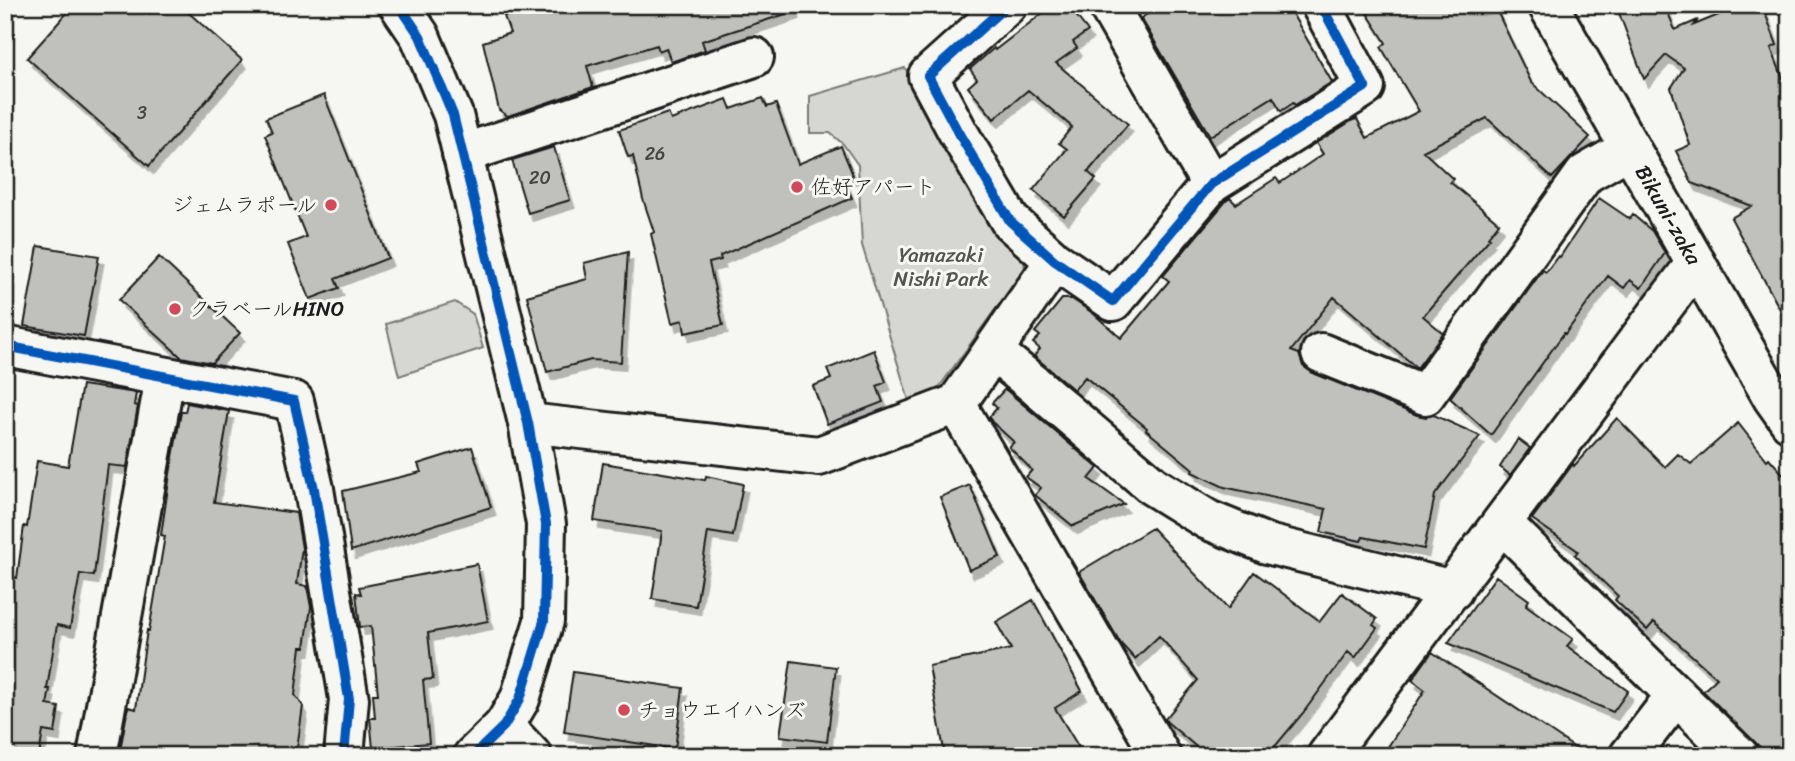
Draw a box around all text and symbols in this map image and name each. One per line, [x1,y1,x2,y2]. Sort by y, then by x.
house number: 3 [137,97,147,129]
house number: 26 [645,138,665,170]
street label: Bikuni-zaka [1624,158,1712,273]
house number: 20 [529,162,551,194]
place label: 佐好アパート [811,168,936,206]
marker: 佐好アパート [789,179,805,195]
place label: ジェムラポール [172,186,317,224]
marker: ジェムラポール [323,197,339,213]
park label: Yamazaki Nishi Park [894,236,989,298]
place label: クラベールHINO [189,290,344,328]
marker: クラベールHINO [167,301,183,317]
place label: チョウエイハンズ [638,691,806,729]
marker: チョウエイハンズ [616,702,632,718]

